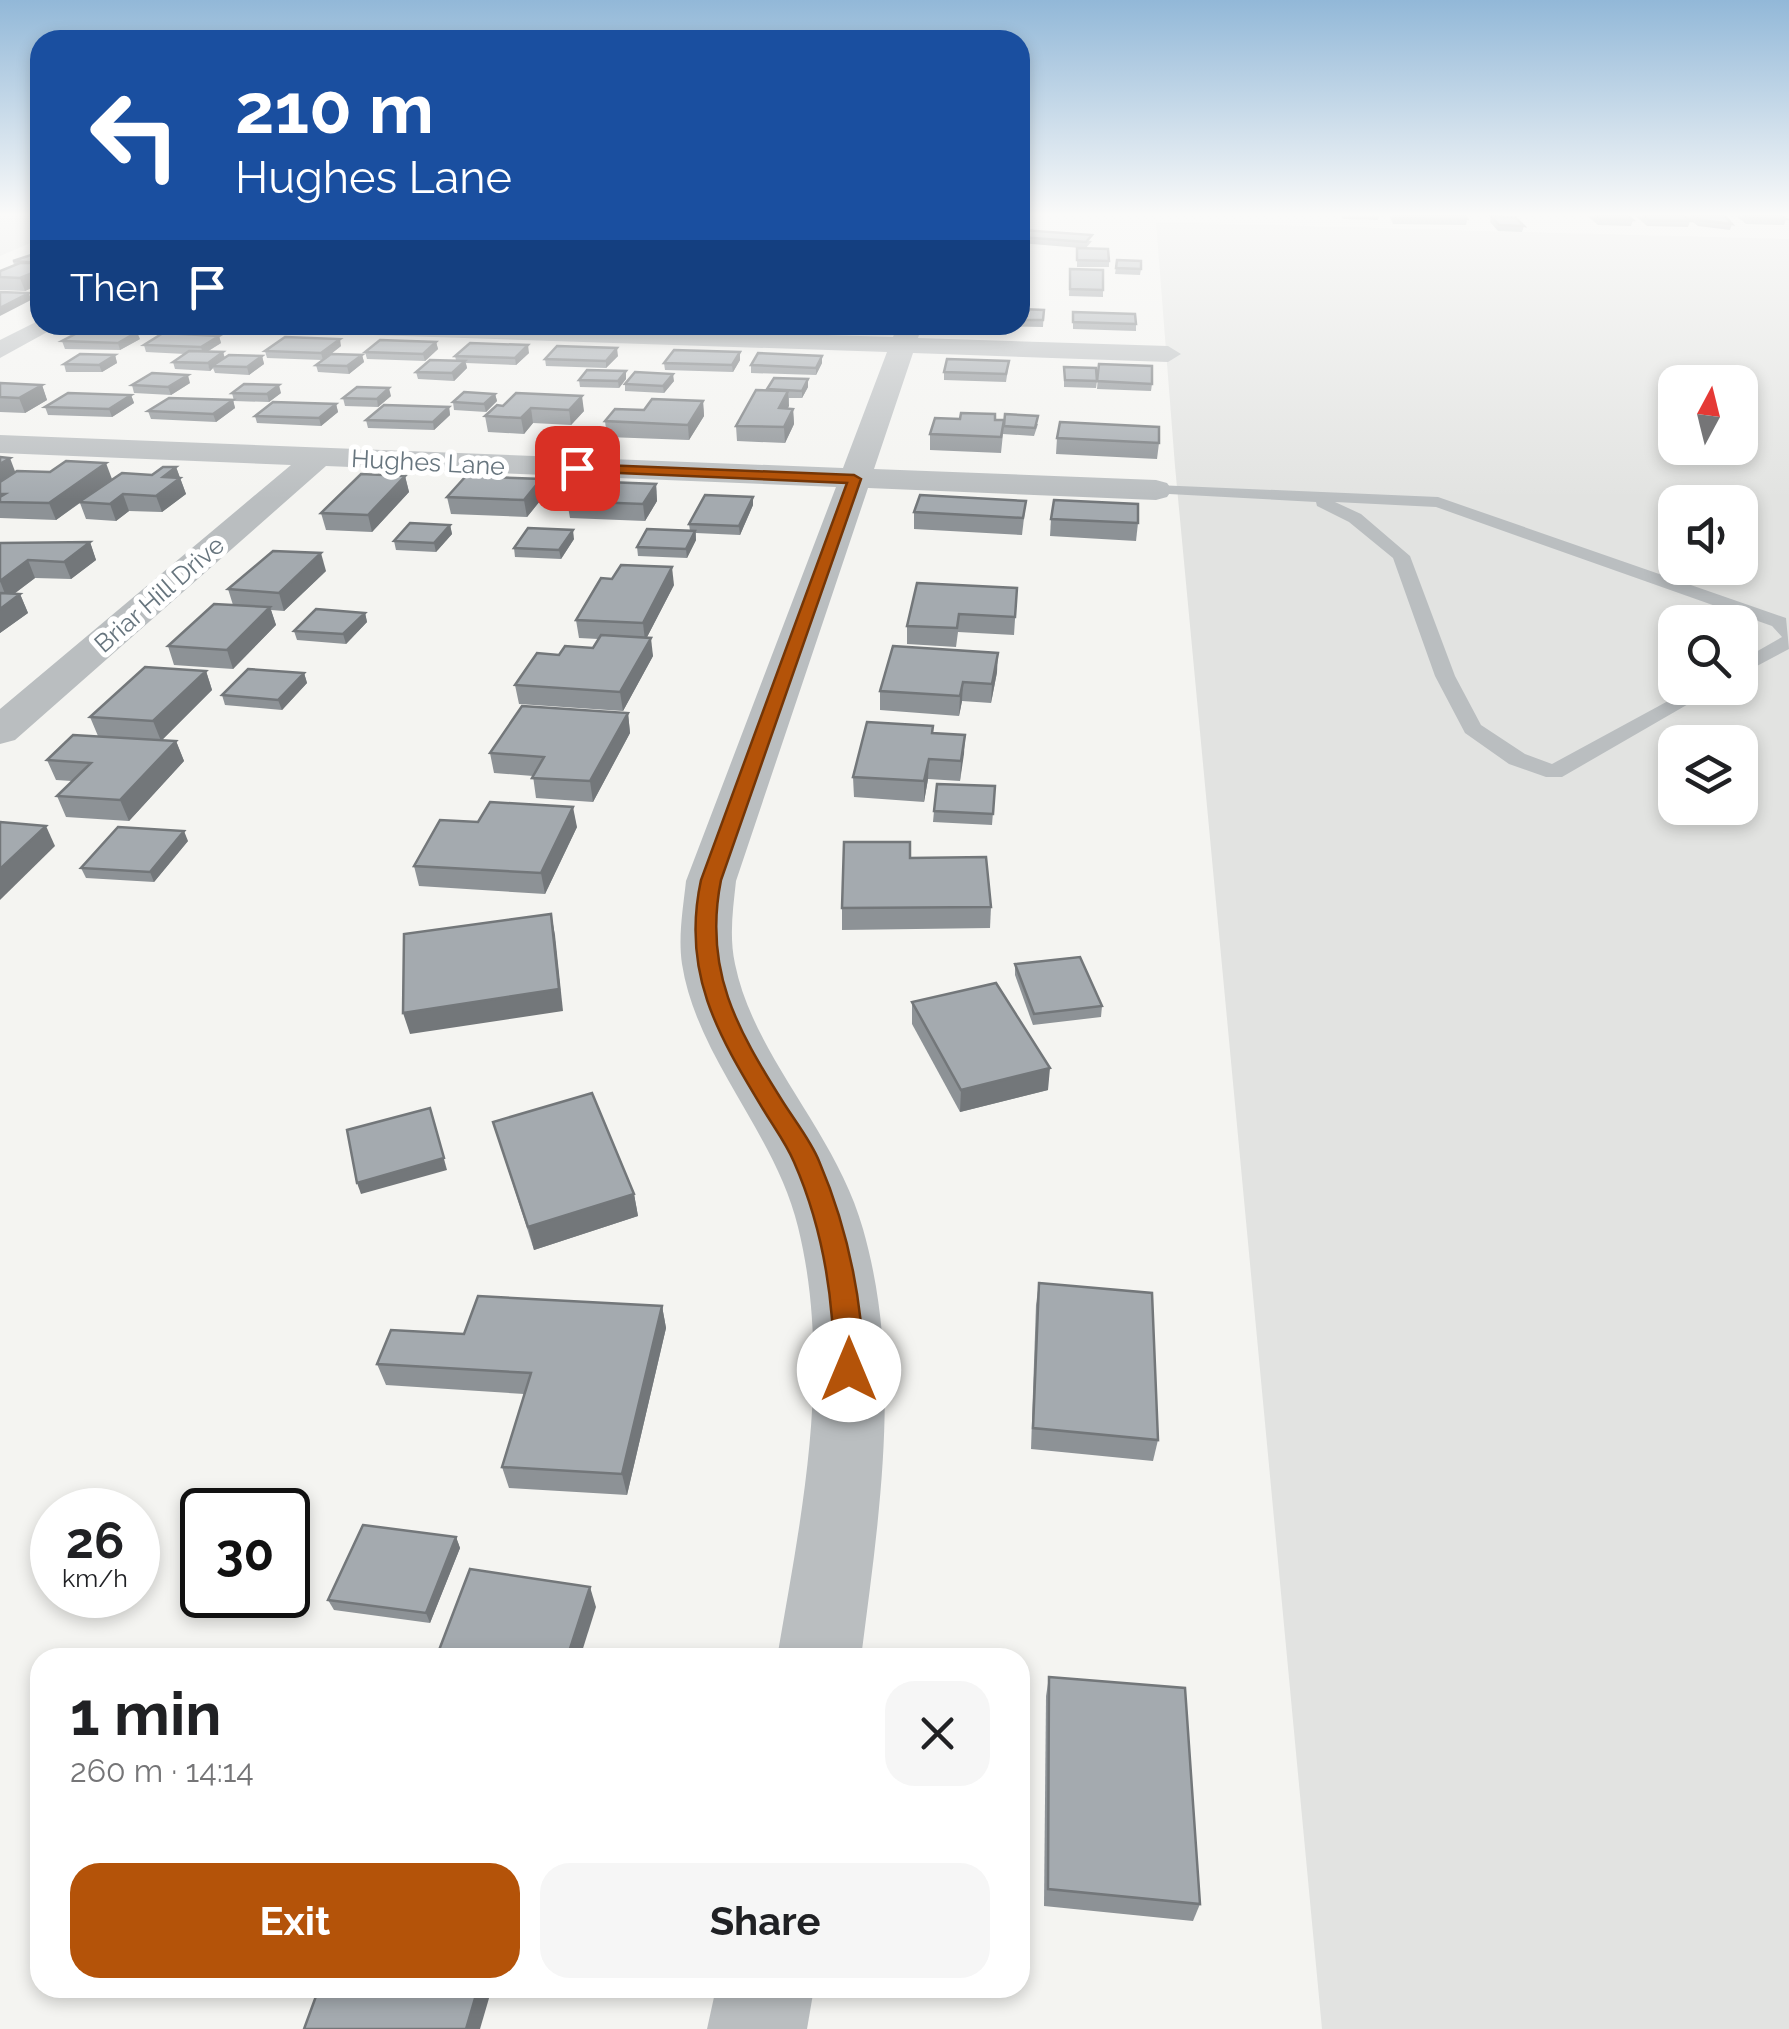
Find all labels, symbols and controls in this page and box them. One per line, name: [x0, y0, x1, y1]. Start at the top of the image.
text: 210 m: [235, 67, 434, 149]
icon: left: [70, 70, 200, 200]
text: Hughes Lane: [235, 151, 512, 204]
icon: arrive: [180, 260, 235, 315]
text: Then: [70, 265, 160, 310]
north arrow: [1658, 365, 1758, 465]
map controls: [1658, 365, 1758, 825]
pin: [535, 426, 620, 511]
icon: arrive: [550, 441, 605, 496]
street label: Hughes Lane: [350, 443, 506, 481]
button: sound: [1658, 485, 1758, 585]
street label: Briar Hill Drive: [88, 530, 230, 658]
button: search: [1658, 605, 1758, 705]
button: layers: [1658, 725, 1758, 825]
position arrow: [797, 1318, 901, 1422]
speed limit sign: 30: [180, 1488, 310, 1618]
text: 26: [66, 1511, 124, 1570]
text: km/h: [62, 1563, 128, 1593]
text: 1 min: [70, 1679, 221, 1749]
button: close: [885, 1681, 990, 1786]
text: 260 m · 14:14: [70, 1752, 254, 1789]
button: Exit: [70, 1863, 520, 1978]
button: Share: [540, 1863, 990, 1978]

